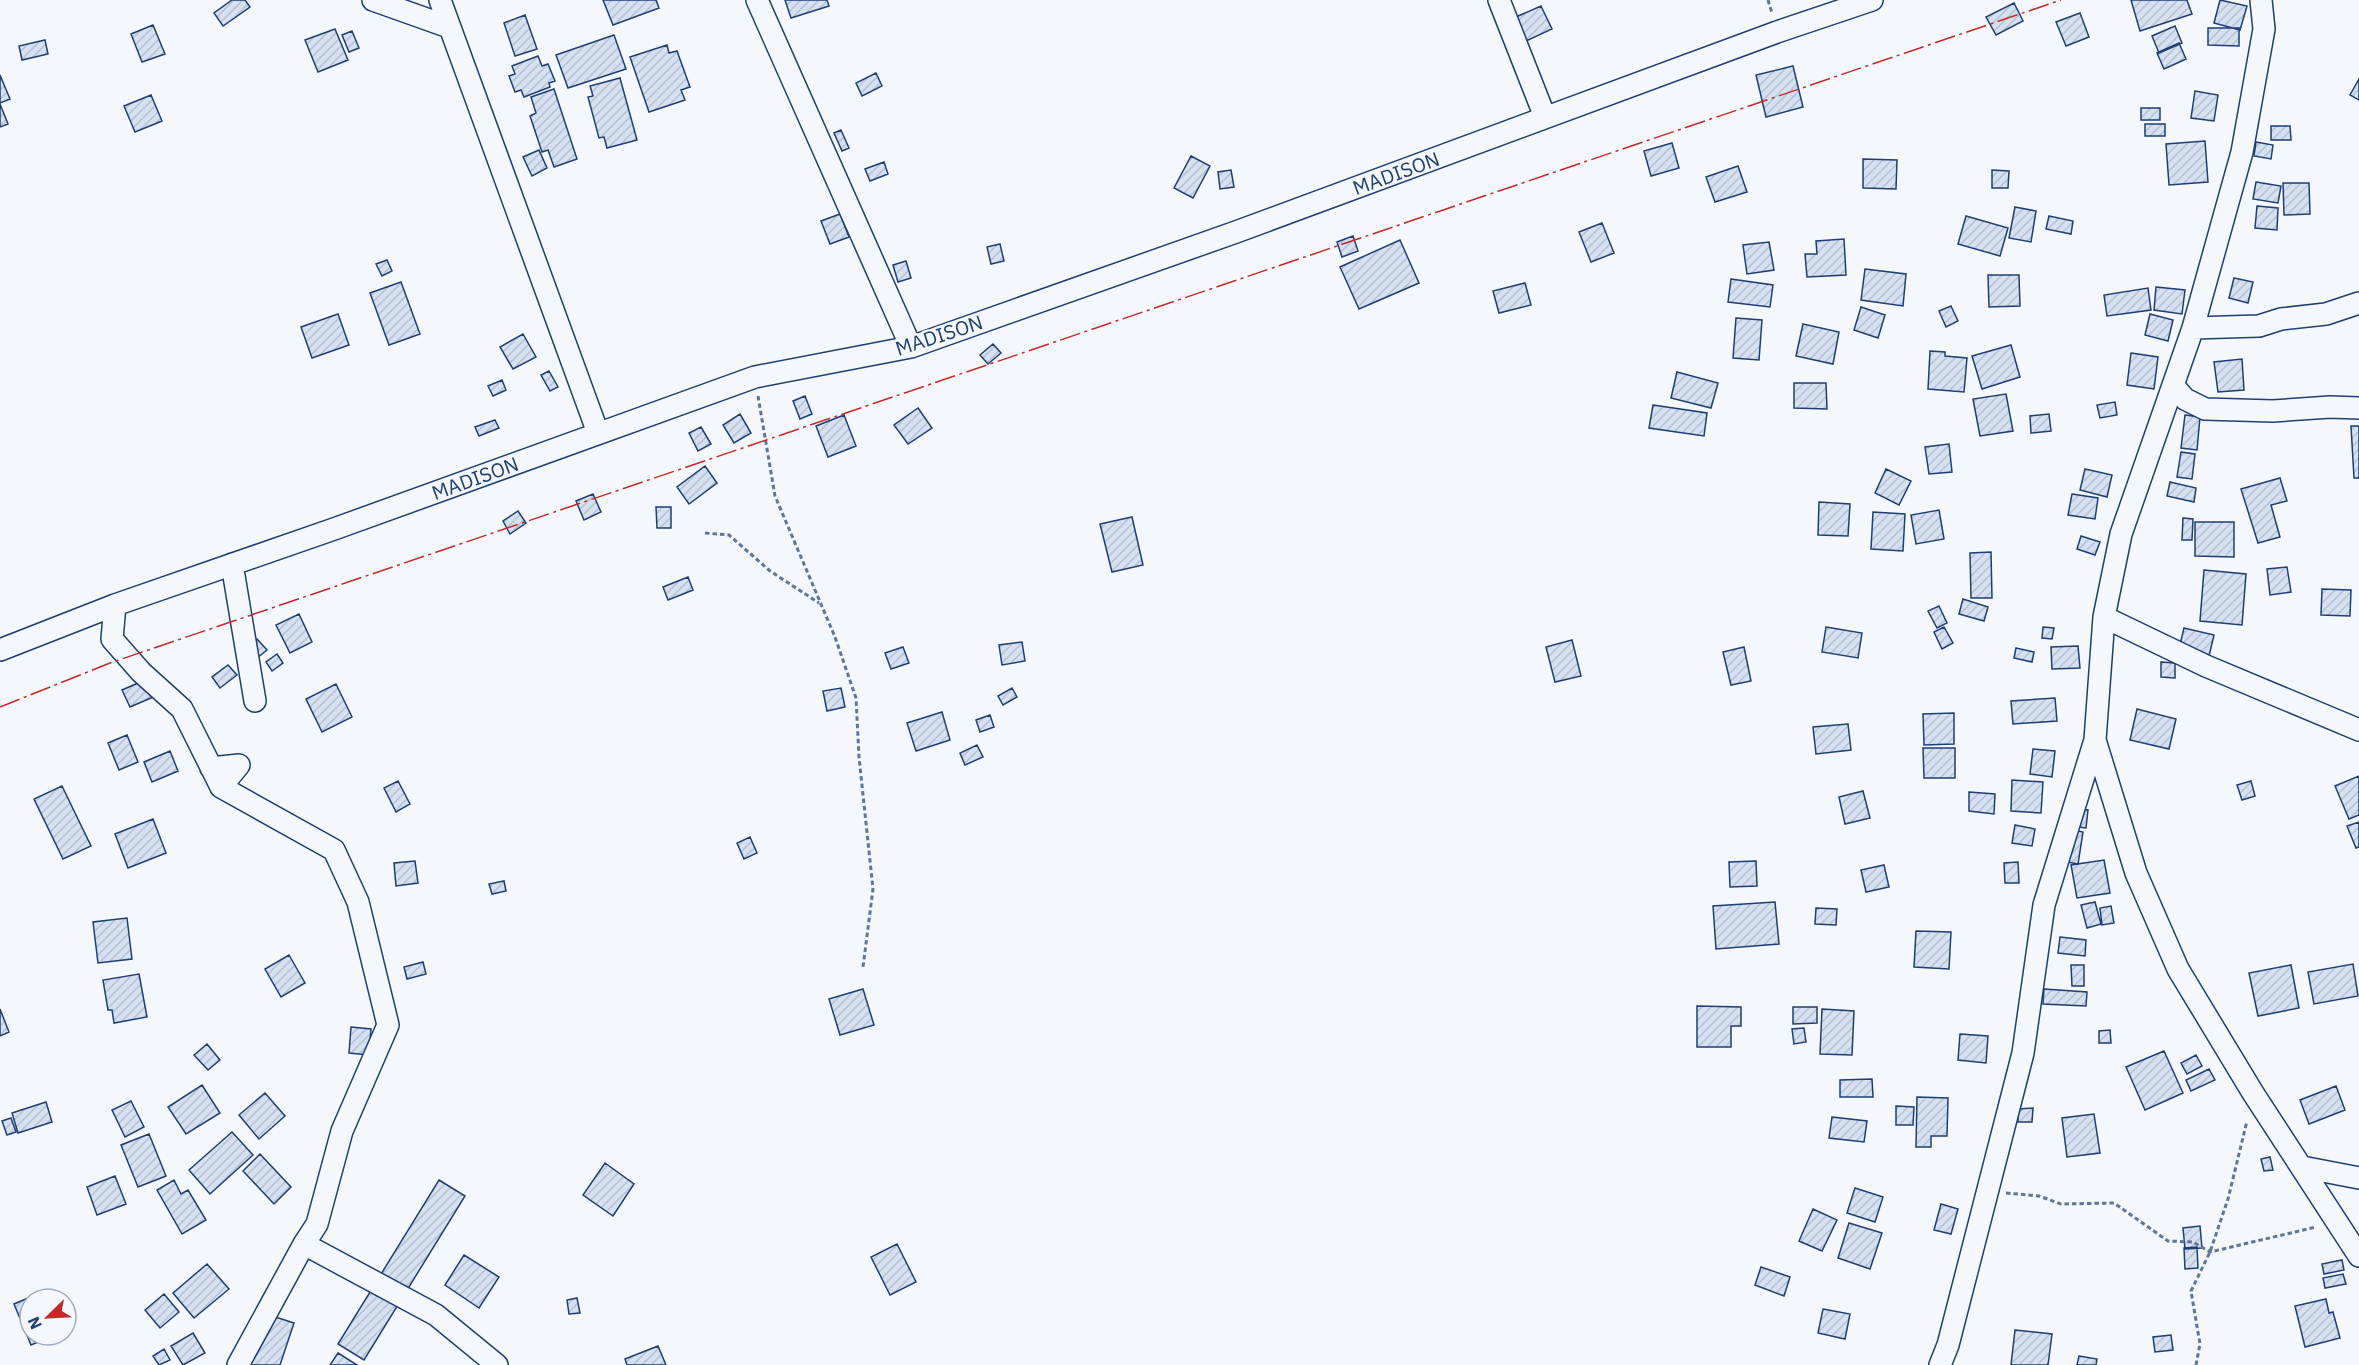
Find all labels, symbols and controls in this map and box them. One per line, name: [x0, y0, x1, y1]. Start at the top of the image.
street label: MADISON: [1349, 145, 1443, 201]
street label: MADISON: [892, 308, 986, 362]
street label: MADISON: [428, 450, 522, 506]
north arrow: [18, 1287, 78, 1347]
text: N: [23, 1314, 46, 1332]

